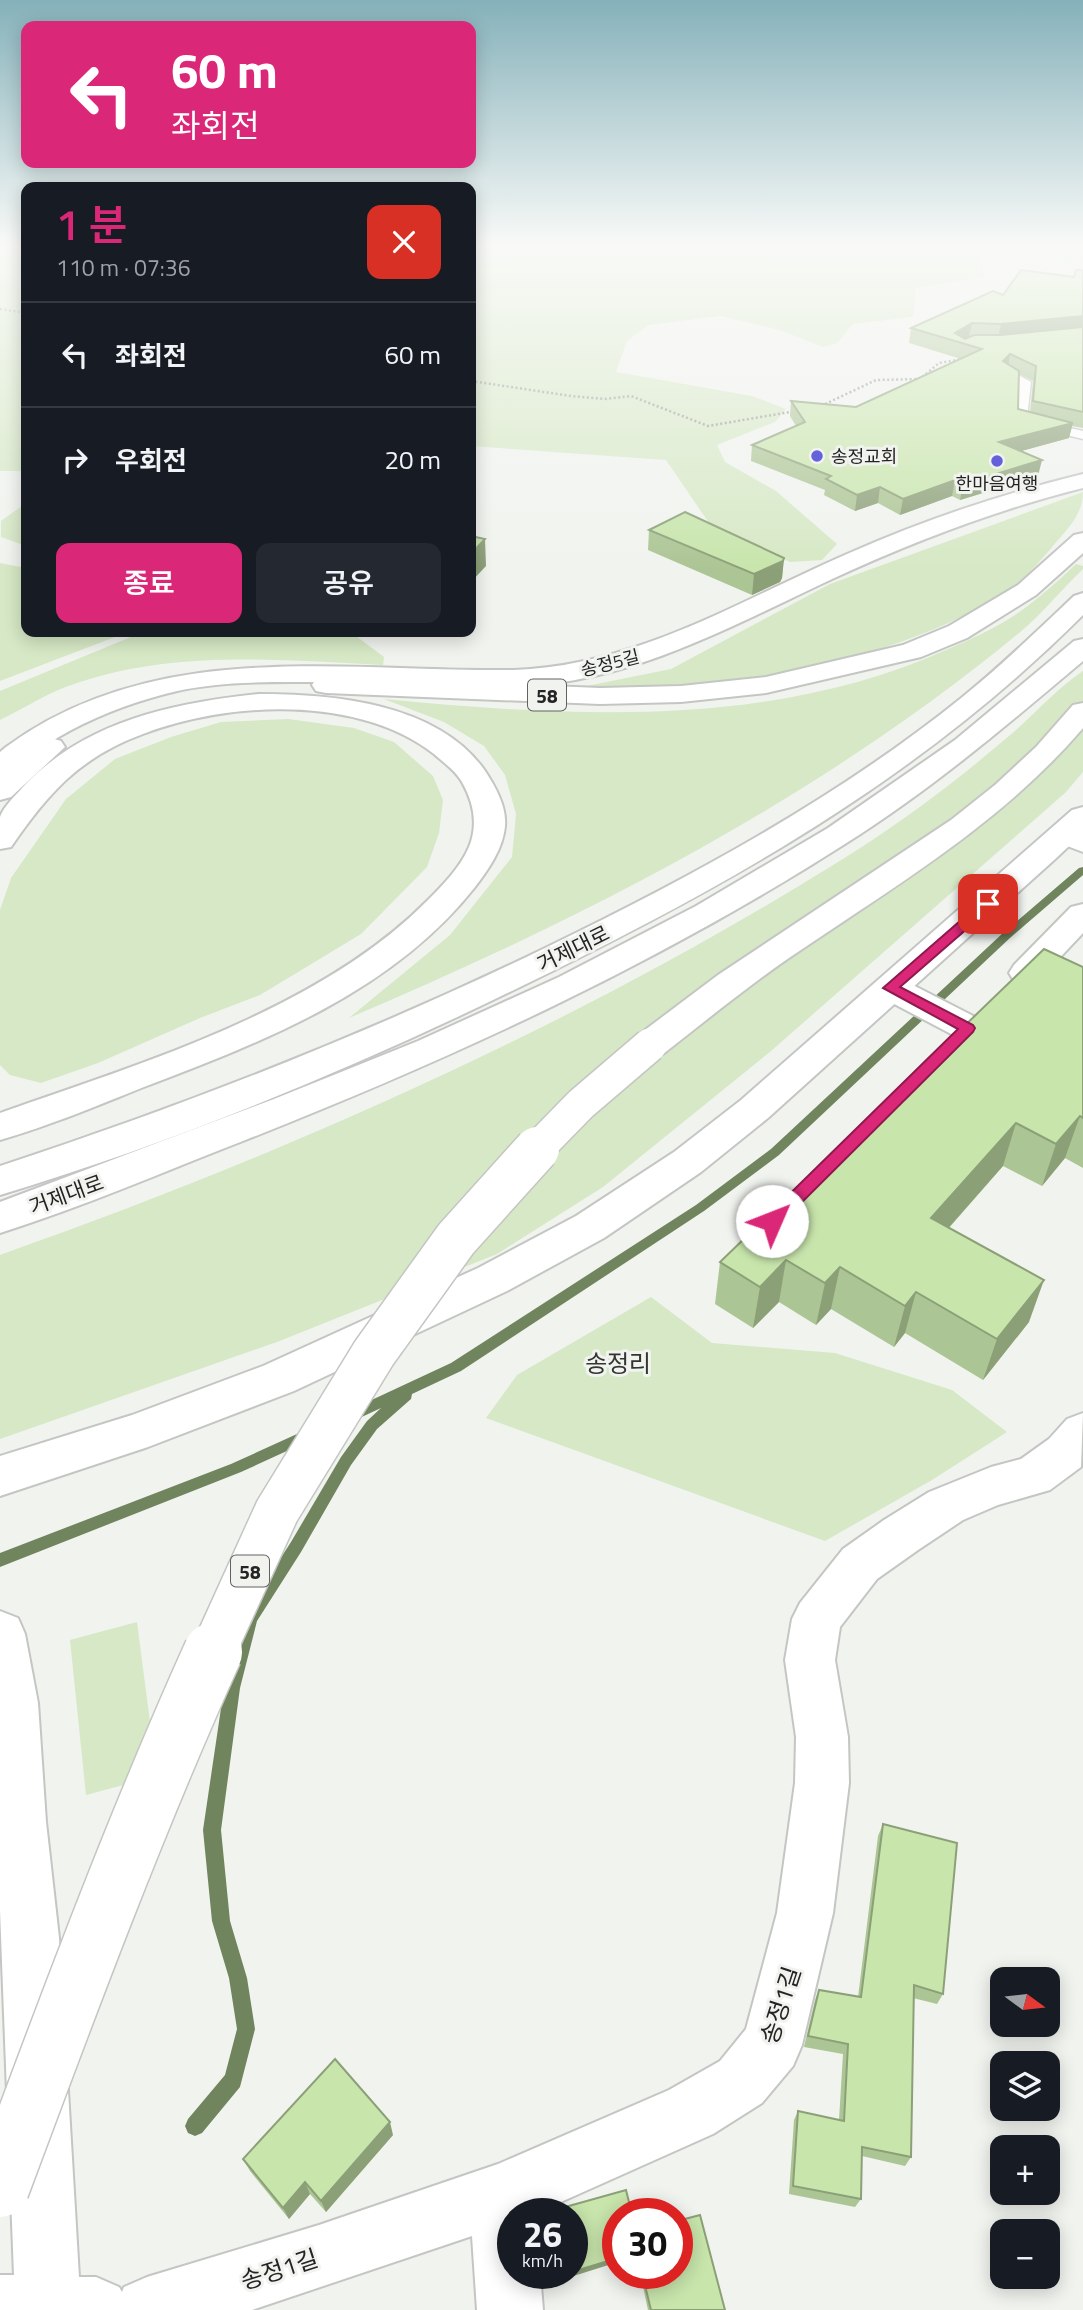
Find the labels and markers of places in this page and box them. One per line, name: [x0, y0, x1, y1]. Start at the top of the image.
place label: 송정교회: [831, 443, 897, 470]
marker: 송정교회: [809, 448, 825, 464]
marker: 한마음여행: [989, 453, 1005, 469]
place label: 한마음여행: [956, 470, 1038, 497]
pin: [958, 874, 1018, 934]

